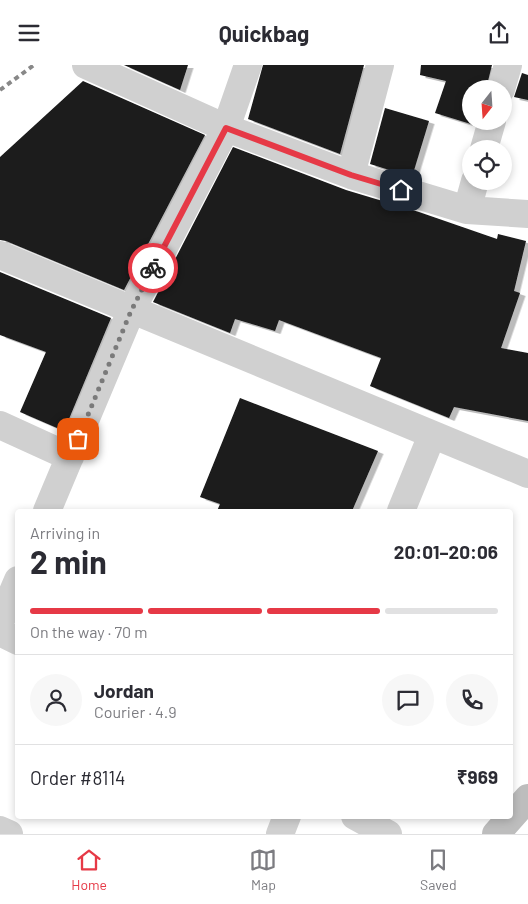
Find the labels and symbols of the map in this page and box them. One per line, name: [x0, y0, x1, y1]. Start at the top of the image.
north arrow: [462, 80, 512, 130]
pin: [380, 169, 422, 211]
courier: [128, 243, 178, 293]
pin: [57, 418, 99, 460]

